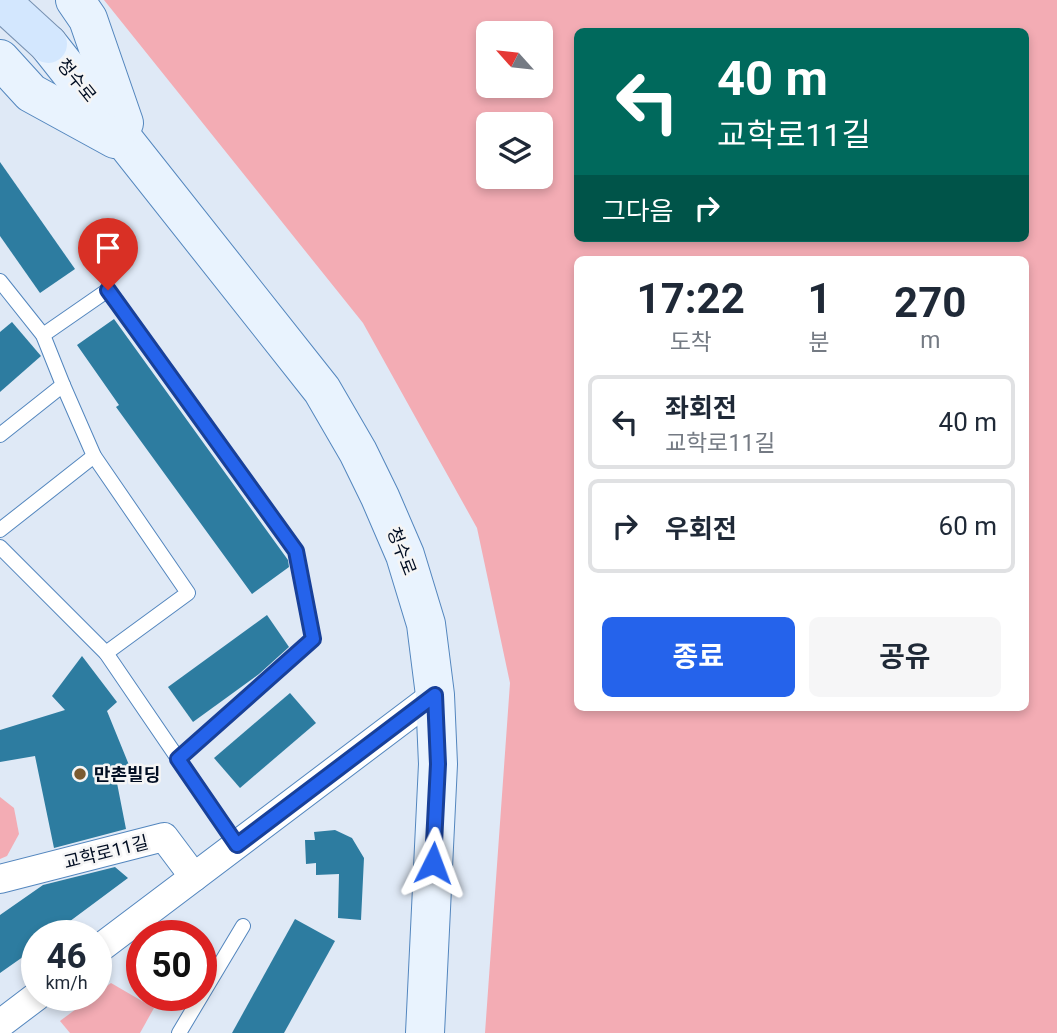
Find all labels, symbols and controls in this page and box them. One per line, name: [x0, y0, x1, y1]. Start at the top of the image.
north arrow: [476, 21, 553, 98]
map controls: [476, 21, 553, 189]
text: 40 m: [717, 50, 828, 107]
street label: 청수로: [53, 54, 101, 106]
icon: left: [602, 56, 693, 147]
button: layers: [476, 112, 553, 189]
text: 교학로11길: [717, 116, 871, 154]
icon: right: [688, 189, 726, 227]
text: 그다음: [602, 196, 674, 226]
pin: [78, 218, 138, 290]
icon: arrive: [89, 229, 127, 267]
text: 17:22: [637, 274, 745, 323]
text: 1: [807, 274, 832, 323]
text: 270: [894, 278, 966, 327]
text: m: [920, 327, 940, 354]
text: 도착: [670, 329, 712, 356]
text: 분: [809, 329, 830, 356]
text: 좌회전: [665, 393, 737, 423]
icon: left: [606, 403, 644, 441]
text: 40 m: [939, 407, 997, 437]
text: 교학로11길: [665, 430, 776, 457]
icon: right: [606, 507, 644, 545]
text: 60 m: [939, 511, 997, 541]
text: 우회전: [665, 514, 737, 544]
street label: 청수로: [383, 524, 421, 578]
button: 종료: [602, 617, 795, 697]
button: 공유: [809, 617, 1001, 697]
place label: 만촌빌딩: [94, 764, 160, 785]
marker: 만촌빌딩: [72, 766, 88, 782]
position arrow: [396, 826, 470, 900]
street label: 교학로11길: [62, 831, 150, 873]
speed limit sign: 50: [126, 920, 217, 1011]
text: 46: [46, 936, 87, 977]
text: km/h: [45, 972, 88, 993]

